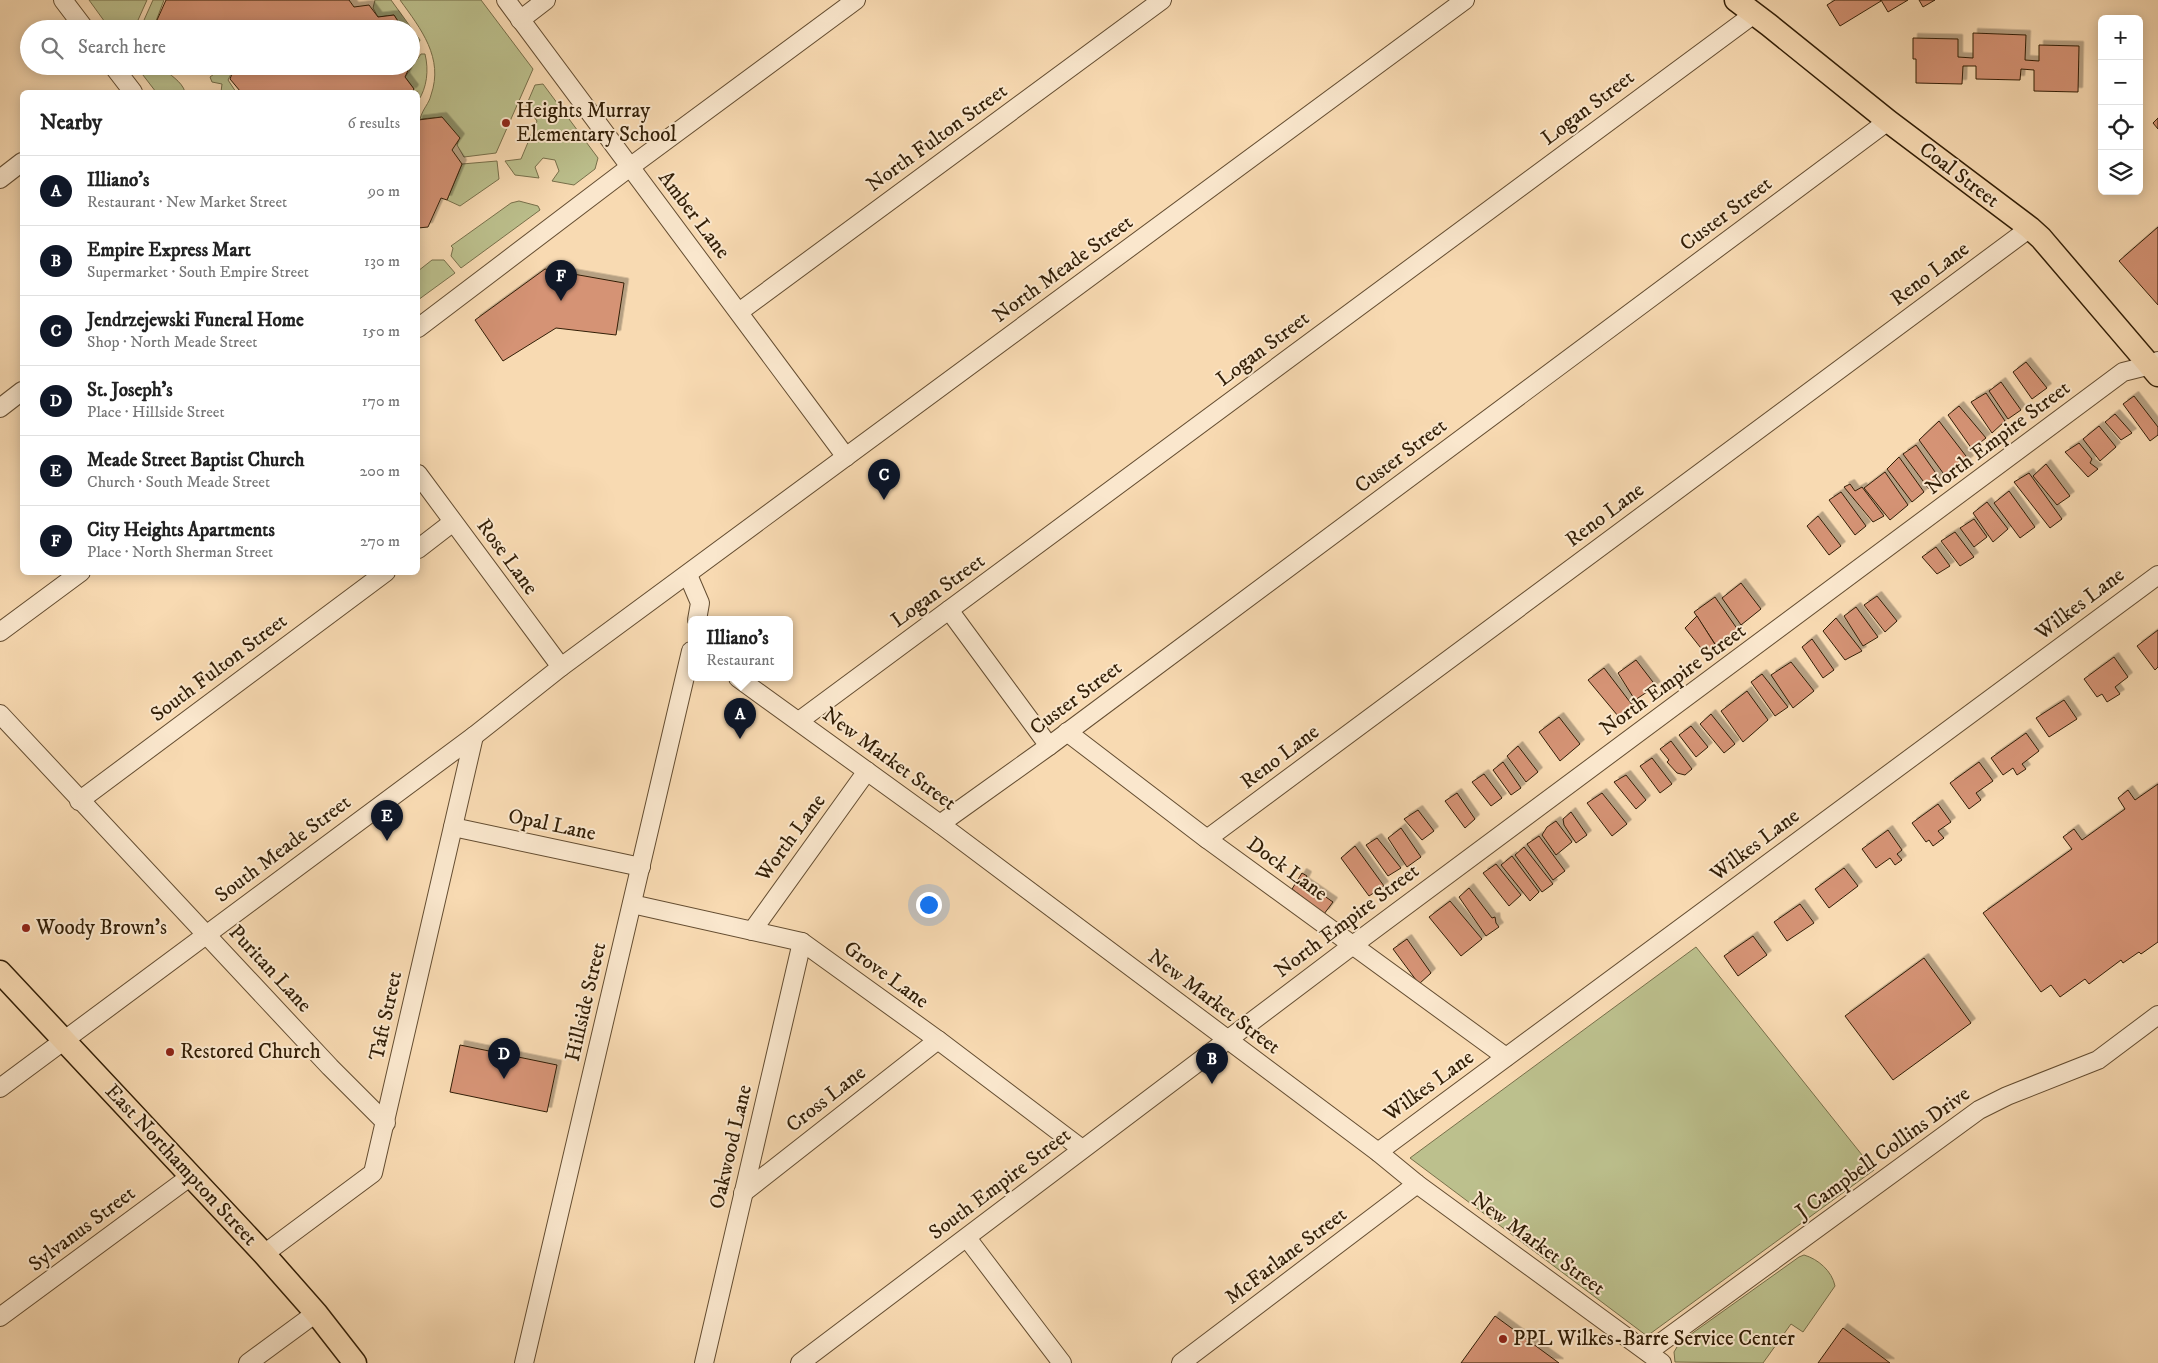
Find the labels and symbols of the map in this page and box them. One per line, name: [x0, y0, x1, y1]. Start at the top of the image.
street label: Logan Street: [1536, 64, 1640, 151]
street label: North Fulton Street: [861, 78, 1013, 198]
place label: Heights Murray Elementary School: [516, 98, 677, 148]
marker: Heights Murray Elementary School: [500, 117, 512, 129]
street label: Coal Street: [1914, 136, 2004, 214]
street label: Amber Lane: [652, 166, 736, 264]
street label: Custer Street: [1675, 171, 1777, 257]
street label: North Meade Street: [988, 209, 1138, 329]
street label: Reno Lane: [1886, 236, 1975, 312]
pin: F: [545, 260, 577, 301]
street label: Logan Street: [1211, 305, 1315, 392]
street label: North Empire Street: [1921, 375, 2076, 501]
street label: Custer Street: [1350, 413, 1452, 499]
pin: C: [868, 459, 900, 500]
street label: Reno Lane: [1561, 477, 1650, 553]
street label: Rose Lane: [471, 514, 544, 600]
street label: Logan Street: [886, 548, 990, 634]
street label: Wilkes Lane: [2029, 562, 2130, 647]
street label: South Fulton Street: [146, 608, 293, 728]
street label: North Empire Street: [1595, 618, 1751, 742]
street label: Custer Street: [1025, 655, 1127, 741]
pin: A: [724, 698, 756, 739]
street label: New Market Street: [817, 702, 961, 816]
street label: Reno Lane: [1236, 719, 1325, 795]
street label: South Meade Street: [210, 789, 356, 909]
street label: Worth Lane: [750, 789, 832, 888]
pin: E: [371, 800, 403, 841]
street label: Opal Lane: [506, 803, 598, 847]
street label: Wilkes Lane: [1704, 803, 1805, 888]
street label: Dock Lane: [1242, 831, 1333, 907]
street label: North Empire Street: [1270, 858, 1425, 984]
your location: [916, 892, 942, 918]
place label: Woody Brown's: [35, 915, 167, 941]
street label: Puritan Lane: [223, 920, 317, 1018]
marker: Woody Brown's: [20, 922, 32, 934]
street label: Grove Lane: [838, 935, 934, 1015]
street label: Hillside Street: [560, 940, 612, 1064]
street label: New Market Street: [1143, 944, 1286, 1060]
street label: Taft Street: [364, 969, 408, 1063]
pin: D: [488, 1038, 520, 1079]
place label: Restored Church: [180, 1039, 321, 1065]
pin: B: [1196, 1043, 1228, 1084]
street label: Wilkes Lane: [1378, 1044, 1479, 1128]
marker: Restored Church: [164, 1046, 176, 1058]
street label: Cross Lane: [781, 1060, 871, 1138]
street label: East Northampton Street: [99, 1079, 263, 1252]
street label: J Campbell Collins Drive: [1789, 1081, 1975, 1226]
street label: Oakwood Lane: [704, 1082, 758, 1212]
street label: South Empire Street: [924, 1122, 1076, 1246]
street label: Sylvanus Street: [24, 1180, 141, 1278]
street label: New Market Street: [1466, 1187, 1610, 1301]
street label: McFarlane Street: [1220, 1202, 1352, 1310]
place label: PPL Wilkes-Barre Service Center: [1513, 1326, 1795, 1352]
marker: PPL Wilkes-Barre Service Center: [1497, 1333, 1509, 1345]

